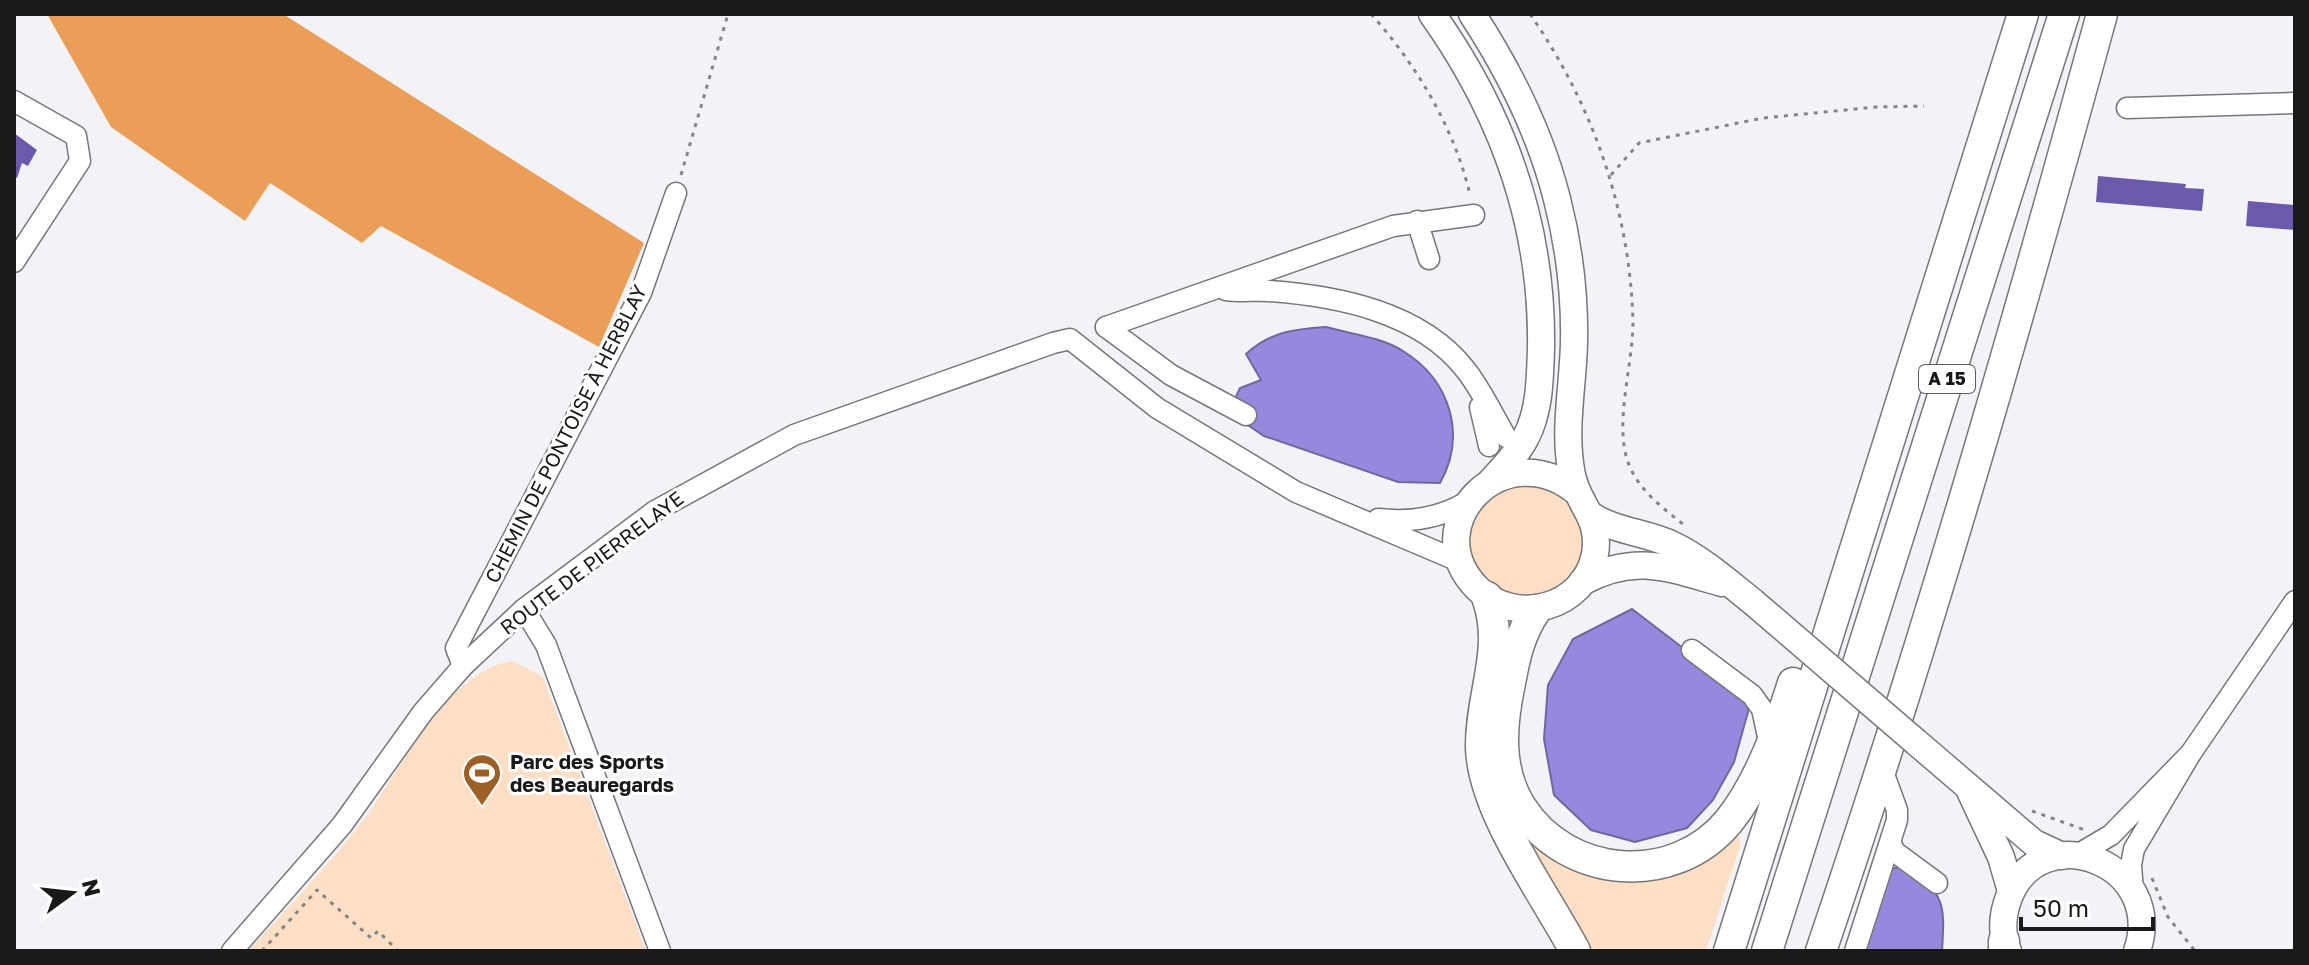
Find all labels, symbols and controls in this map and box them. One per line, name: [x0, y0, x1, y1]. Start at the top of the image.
street label: CHEMIN DE PONTOISE À HERBLAY: [479, 280, 651, 586]
road number: A 15: [1919, 365, 1975, 393]
street label: ROUTE DE PIERRELAYE: [495, 485, 688, 639]
place label: Parc des Sports des Beauregards: [510, 749, 674, 796]
sports icon: Parc des Sports des Beauregards: [461, 752, 503, 807]
north arrow: [32, 853, 112, 933]
text: N: [77, 876, 107, 899]
scale bar: [2021, 881, 2153, 931]
text: 50 m: [2033, 893, 2089, 922]

